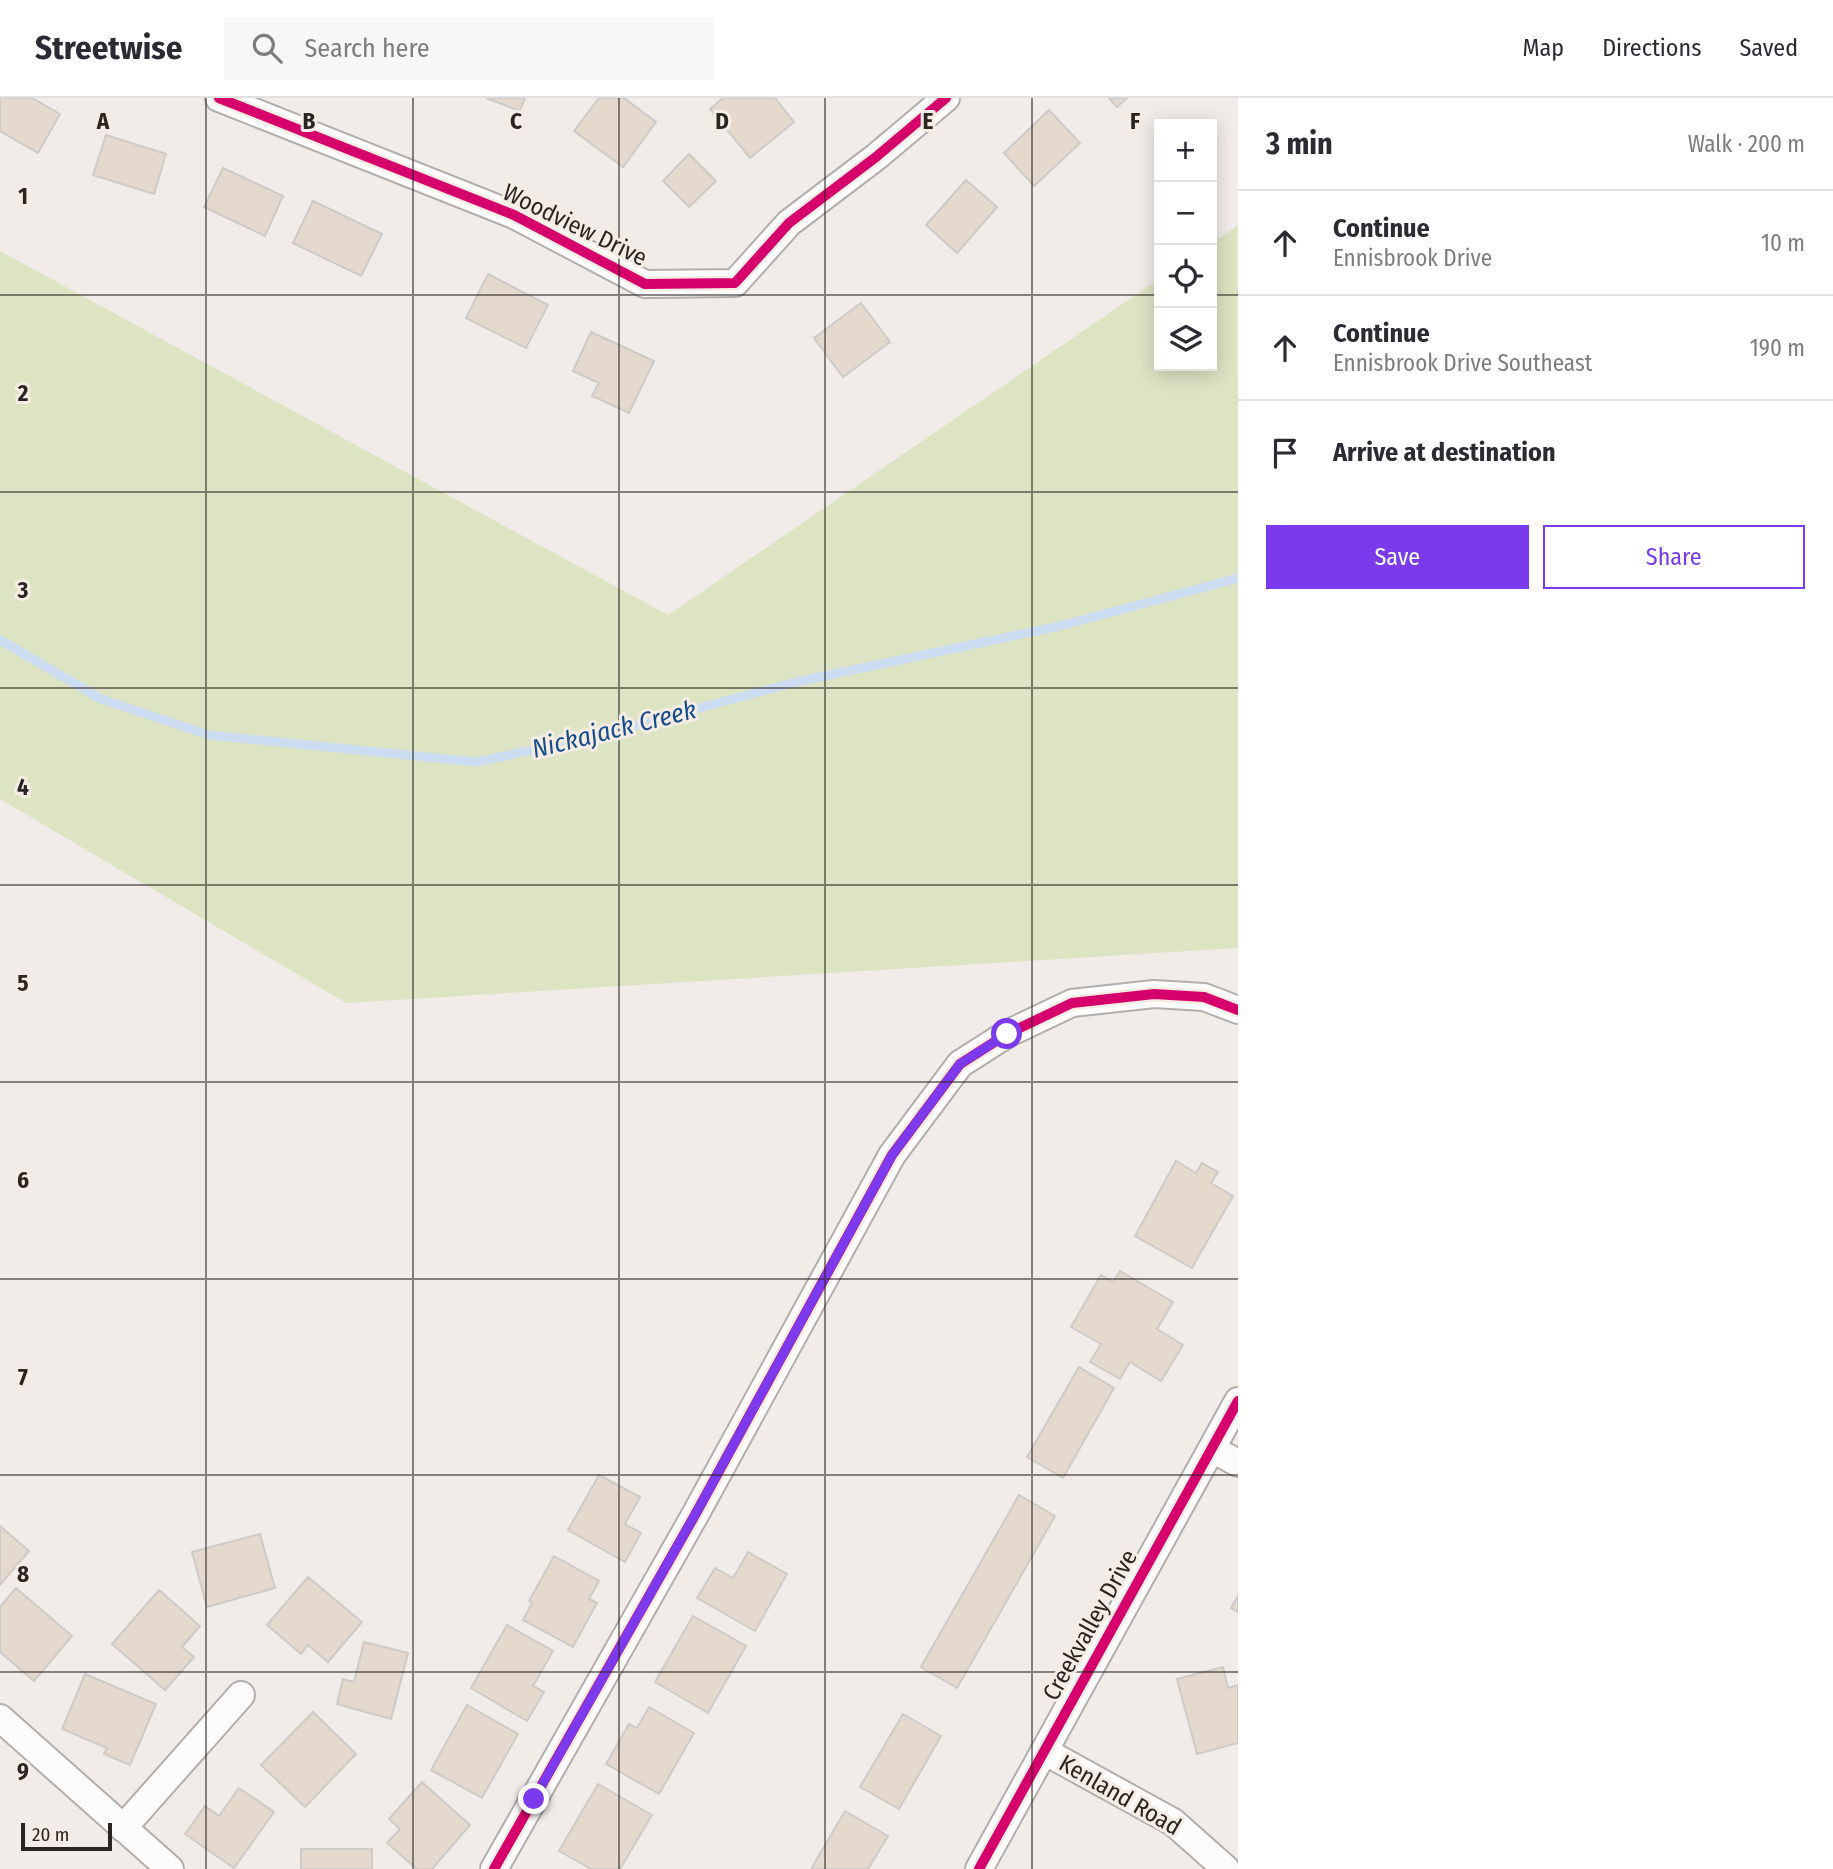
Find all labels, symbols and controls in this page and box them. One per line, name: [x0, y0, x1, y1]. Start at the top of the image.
search box: [224, 17, 714, 80]
text: Streetwise: [35, 28, 182, 68]
icon: search: [248, 29, 286, 67]
text: Search here: [304, 33, 430, 64]
text: Map: [1523, 34, 1564, 62]
text: Directions: [1602, 34, 1701, 62]
text: Saved: [1739, 34, 1798, 62]
text: A: [96, 107, 110, 135]
text: B: [303, 107, 316, 135]
text: C: [510, 107, 522, 135]
text: D: [715, 107, 729, 135]
text: E: [923, 107, 934, 135]
text: F: [1130, 107, 1140, 135]
map controls: [1154, 119, 1217, 371]
button: +: [1154, 119, 1217, 182]
text: 3 min: [1266, 126, 1333, 162]
text: Walk · 200 m: [1688, 130, 1805, 158]
street label: Woodview Drive: [498, 178, 652, 272]
text: 1: [18, 182, 28, 210]
button: −: [1154, 182, 1217, 245]
text: Continue: [1333, 213, 1430, 244]
icon: ahead: [1266, 224, 1304, 262]
text: 10 m: [1761, 229, 1805, 257]
text: Ennisbrook Drive: [1333, 244, 1492, 272]
button: locate: [1154, 245, 1217, 308]
button: layers: [1154, 308, 1217, 371]
text: Continue: [1333, 318, 1430, 349]
icon: ahead: [1266, 329, 1304, 367]
text: 190 m: [1750, 334, 1805, 362]
text: Ennisbrook Drive Southeast: [1333, 349, 1592, 377]
text: 2: [17, 379, 29, 407]
icon: arrive: [1266, 434, 1304, 472]
text: Arrive at destination: [1333, 437, 1556, 468]
button: Save: [1266, 525, 1529, 589]
button: Share: [1543, 525, 1805, 589]
text: 3: [17, 576, 29, 604]
water label: Nickajack Creek: [529, 694, 700, 765]
text: 4: [17, 773, 29, 801]
text: 5: [17, 969, 29, 997]
route start: [991, 1018, 1022, 1049]
text: 6: [17, 1166, 29, 1194]
text: 7: [18, 1363, 28, 1391]
street label: Creekvalley Drive: [1037, 1545, 1143, 1705]
text: 8: [17, 1560, 29, 1588]
street label: Kenland Road: [1054, 1749, 1186, 1841]
text: 9: [17, 1757, 29, 1785]
route end: [518, 1783, 549, 1814]
scale bar: [21, 1820, 112, 1852]
text: 20 m: [32, 1823, 69, 1846]

